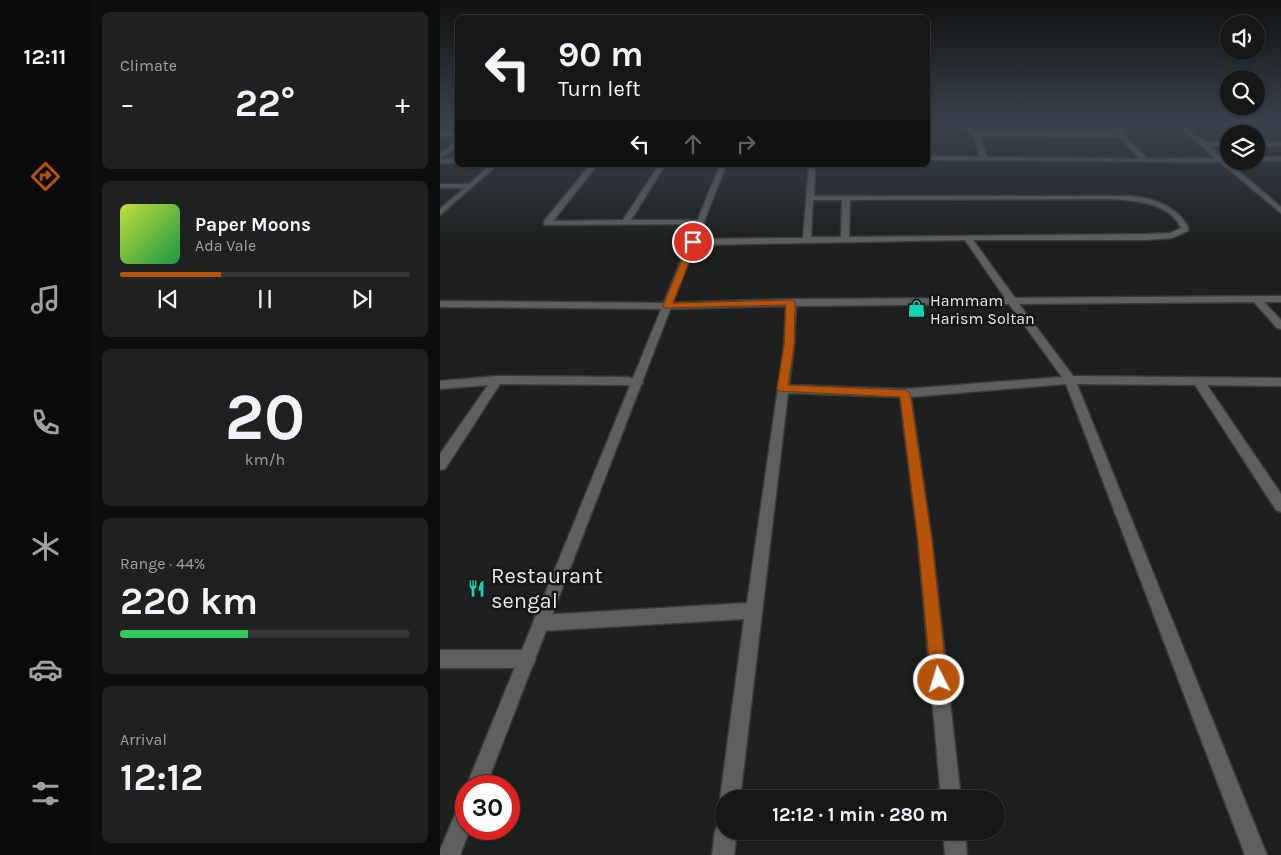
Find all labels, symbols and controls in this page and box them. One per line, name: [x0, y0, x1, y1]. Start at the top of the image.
map controls: [1220, 15, 1265, 170]
button: sound: [1220, 15, 1265, 60]
text: 90 m: [558, 34, 644, 75]
icon: left: [475, 35, 540, 100]
text: 12:11: [24, 44, 66, 70]
text: Climate: [120, 56, 177, 75]
button: search: [1220, 70, 1265, 115]
text: Turn left: [558, 76, 641, 102]
text: 22°: [235, 81, 295, 126]
text: −: [120, 87, 135, 120]
text: +: [395, 87, 410, 120]
button: layers: [1220, 125, 1265, 170]
icon: left: [626, 130, 654, 158]
icon: ahead: [679, 130, 707, 158]
icon: right: [732, 130, 760, 158]
icon: directions: [28, 159, 63, 194]
text: Paper Moons: [195, 214, 311, 236]
pin: [672, 221, 714, 263]
icon: arrive: [679, 228, 707, 256]
text: Ada Vale: [195, 236, 256, 255]
icon: music: [28, 282, 63, 317]
icon: previous: [154, 285, 182, 313]
icon: pause: [251, 285, 279, 313]
icon: next: [348, 285, 376, 313]
place label: Hammam Harism Soltan: [930, 291, 1035, 328]
shop icon: Hammam Harism Soltan: [906, 299, 926, 319]
text: 20: [225, 379, 305, 455]
icon: phone: [28, 405, 63, 440]
text: km/h: [245, 450, 285, 469]
icon: climate: [28, 529, 63, 564]
text: Range · 44%: [120, 554, 205, 573]
place label: Restaurant sengal: [491, 563, 603, 614]
restaurant icon: Restaurant sengal: [467, 578, 487, 598]
text: 220 km: [120, 579, 258, 624]
icon: car: [28, 652, 63, 687]
position arrow: [912, 653, 964, 705]
text: Arrival: [120, 730, 167, 749]
text: 12:12: [120, 755, 203, 800]
speed limit sign: 30: [455, 775, 520, 840]
icon: filters: [28, 776, 63, 811]
text: 12:12 · 1 min · 280 m: [772, 804, 948, 826]

